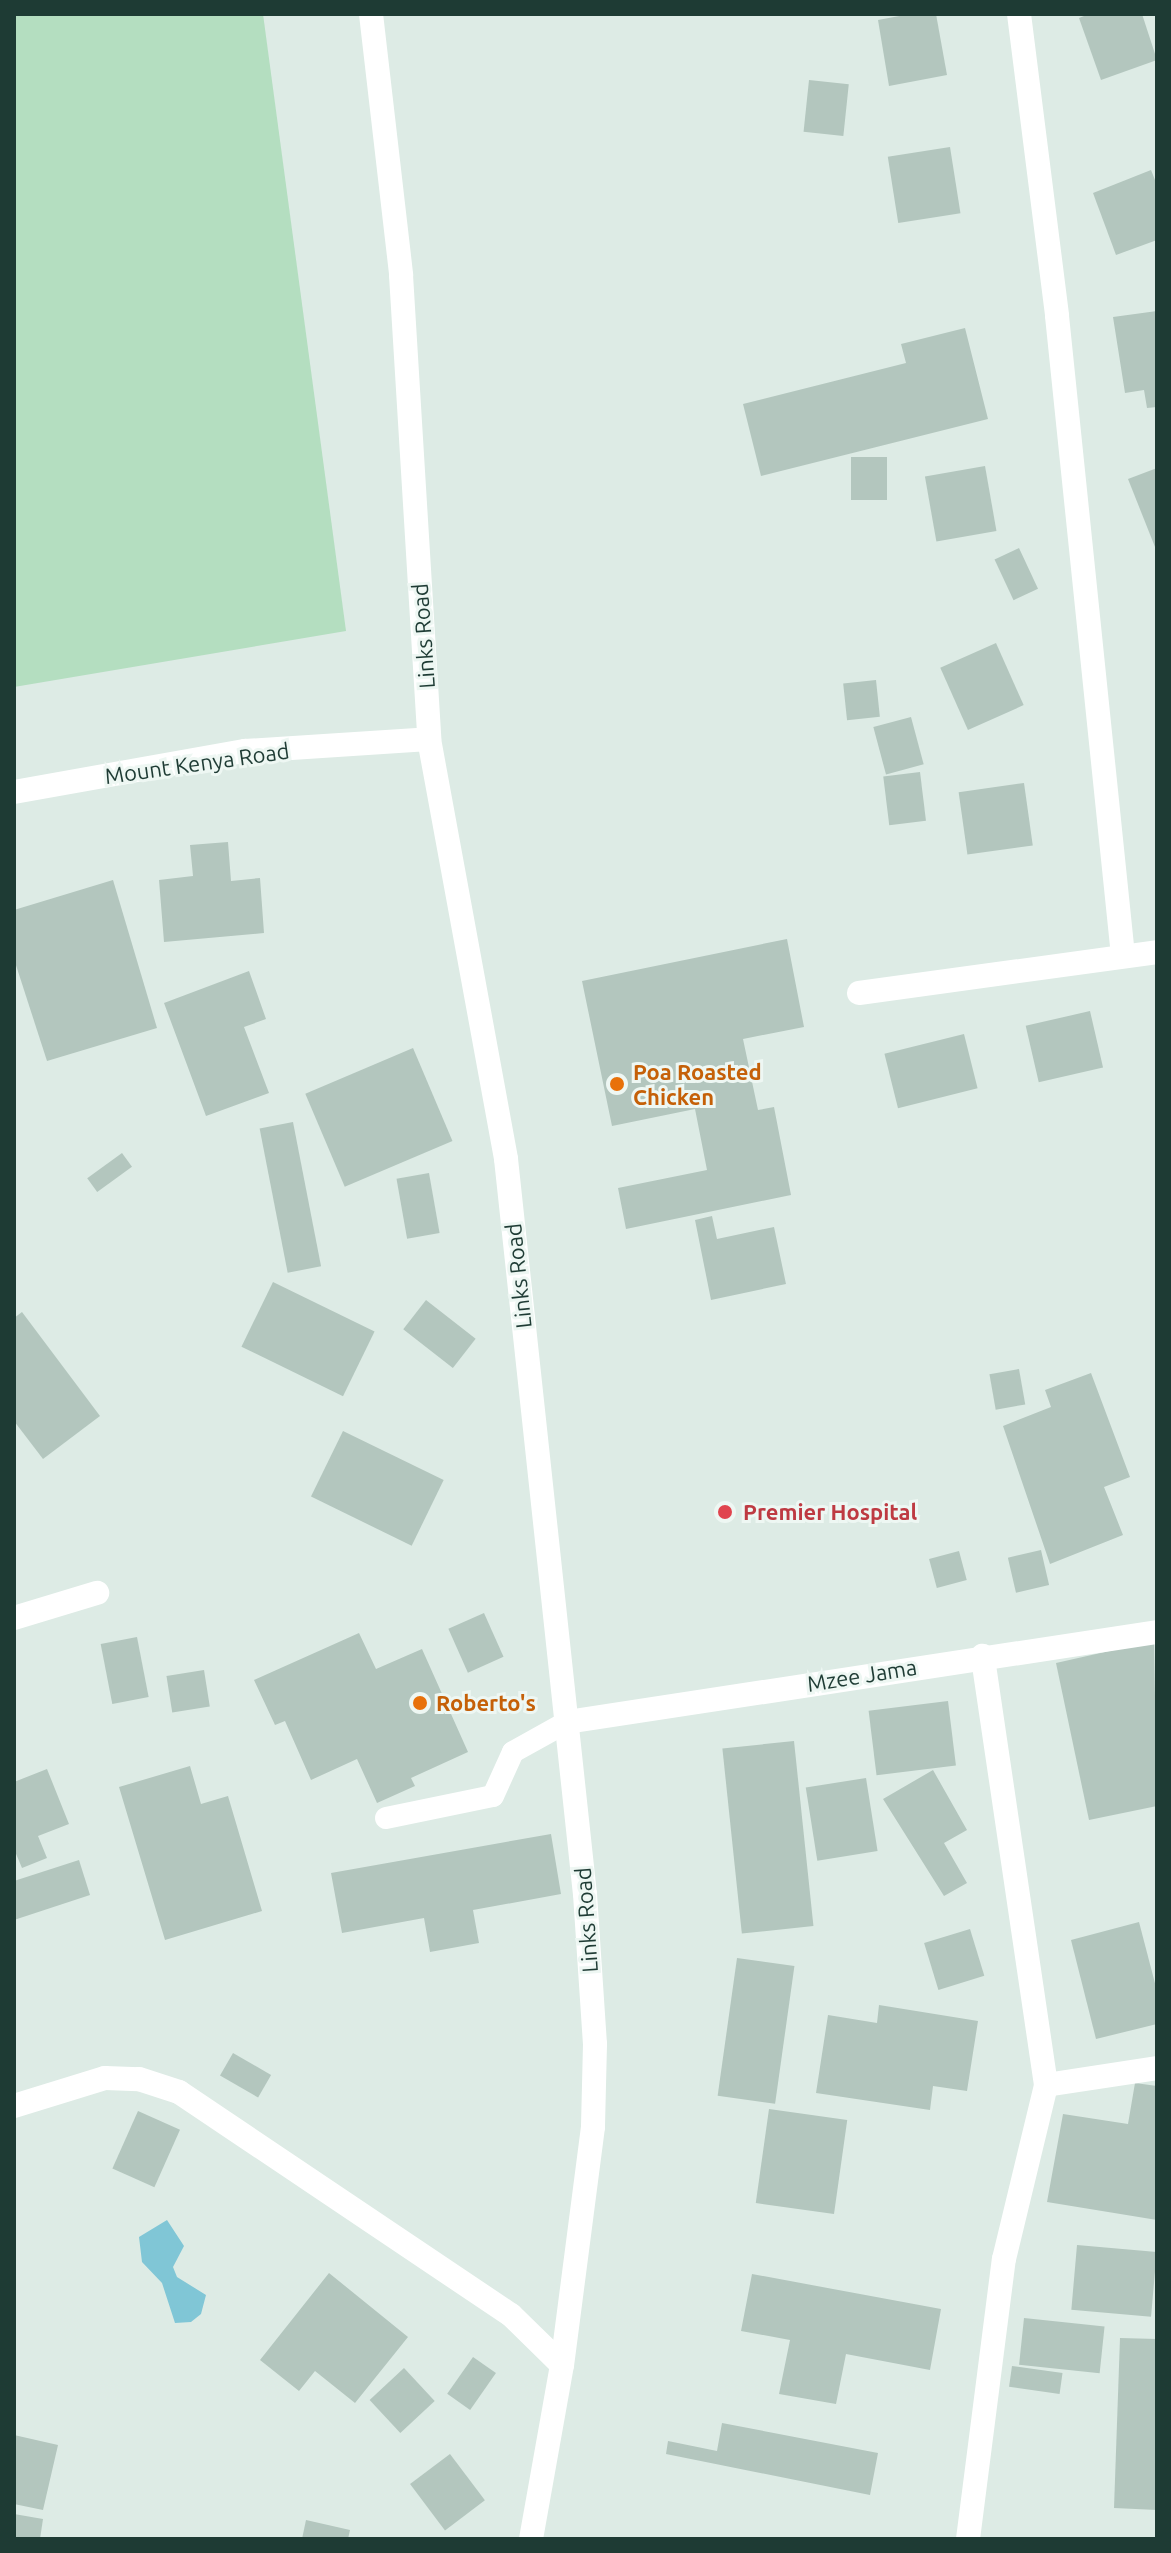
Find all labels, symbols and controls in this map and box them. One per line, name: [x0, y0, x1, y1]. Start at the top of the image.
street label: Links Road: [406, 582, 440, 690]
street label: Mount Kenya Road: [103, 737, 291, 789]
place label: Poa Roasted Chicken: [633, 1058, 762, 1110]
marker: Poa Roasted Chicken: [608, 1075, 626, 1093]
street label: Links Road: [499, 1222, 537, 1330]
place label: Premier Hospital: [743, 1499, 917, 1525]
marker: Premier Hospital: [714, 1501, 736, 1523]
street label: Mzee Jama: [805, 1653, 919, 1697]
place label: Roberto's: [436, 1690, 536, 1716]
marker: Roberto's: [411, 1694, 429, 1712]
street label: Links Road: [569, 1866, 603, 1974]

